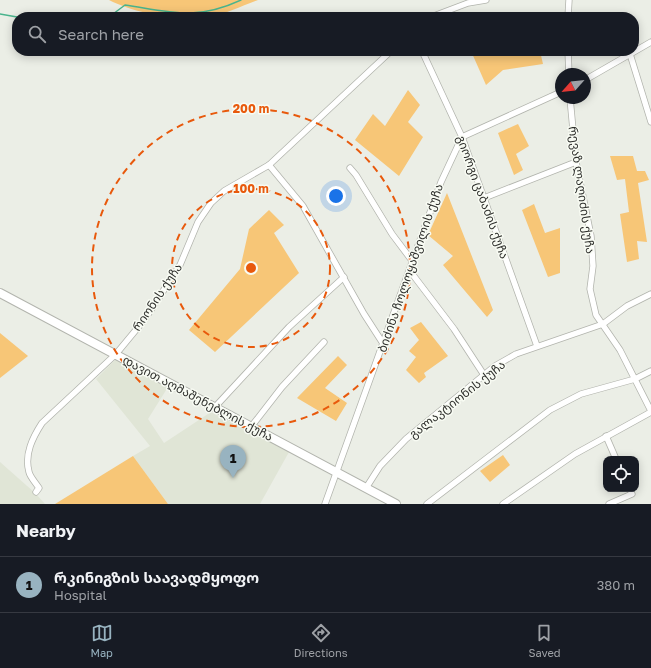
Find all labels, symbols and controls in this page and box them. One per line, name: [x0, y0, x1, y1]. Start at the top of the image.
search box: [12, 12, 639, 56]
icon: search: [26, 23, 48, 45]
text: Search here: [58, 25, 144, 43]
north arrow: [555, 68, 591, 104]
text: 200 m: [233, 101, 269, 116]
street label: რევაზ ლაღიძის ქუჩა: [565, 125, 598, 255]
street label: გიორგი ცაბაძის ქუჩა: [454, 133, 512, 261]
text: 100 m: [233, 181, 269, 196]
street label: ბიძინა ჩოლოყაშვილის ქუჩა: [374, 182, 447, 355]
your location: [326, 186, 346, 206]
street label: რიონის ქუჩა: [129, 260, 185, 334]
centre of rings: [244, 261, 258, 275]
street label: დავით აღმაშენებლის ქუჩა: [120, 352, 276, 445]
street label: გალაკტიონის ქუჩა: [406, 357, 509, 442]
pin: 1: [220, 445, 246, 478]
map controls: [603, 456, 639, 492]
button: locate: [603, 456, 639, 492]
text: Nearby: [16, 520, 76, 541]
text: რკინიგზის საავადმყოფო: [54, 568, 259, 586]
text: 1: [26, 577, 32, 593]
text: 380 m: [597, 577, 635, 593]
text: Hospital: [54, 587, 107, 603]
tab: Map: [90, 622, 113, 659]
tab: Directions: [294, 622, 348, 659]
tab: Saved: [528, 622, 561, 659]

